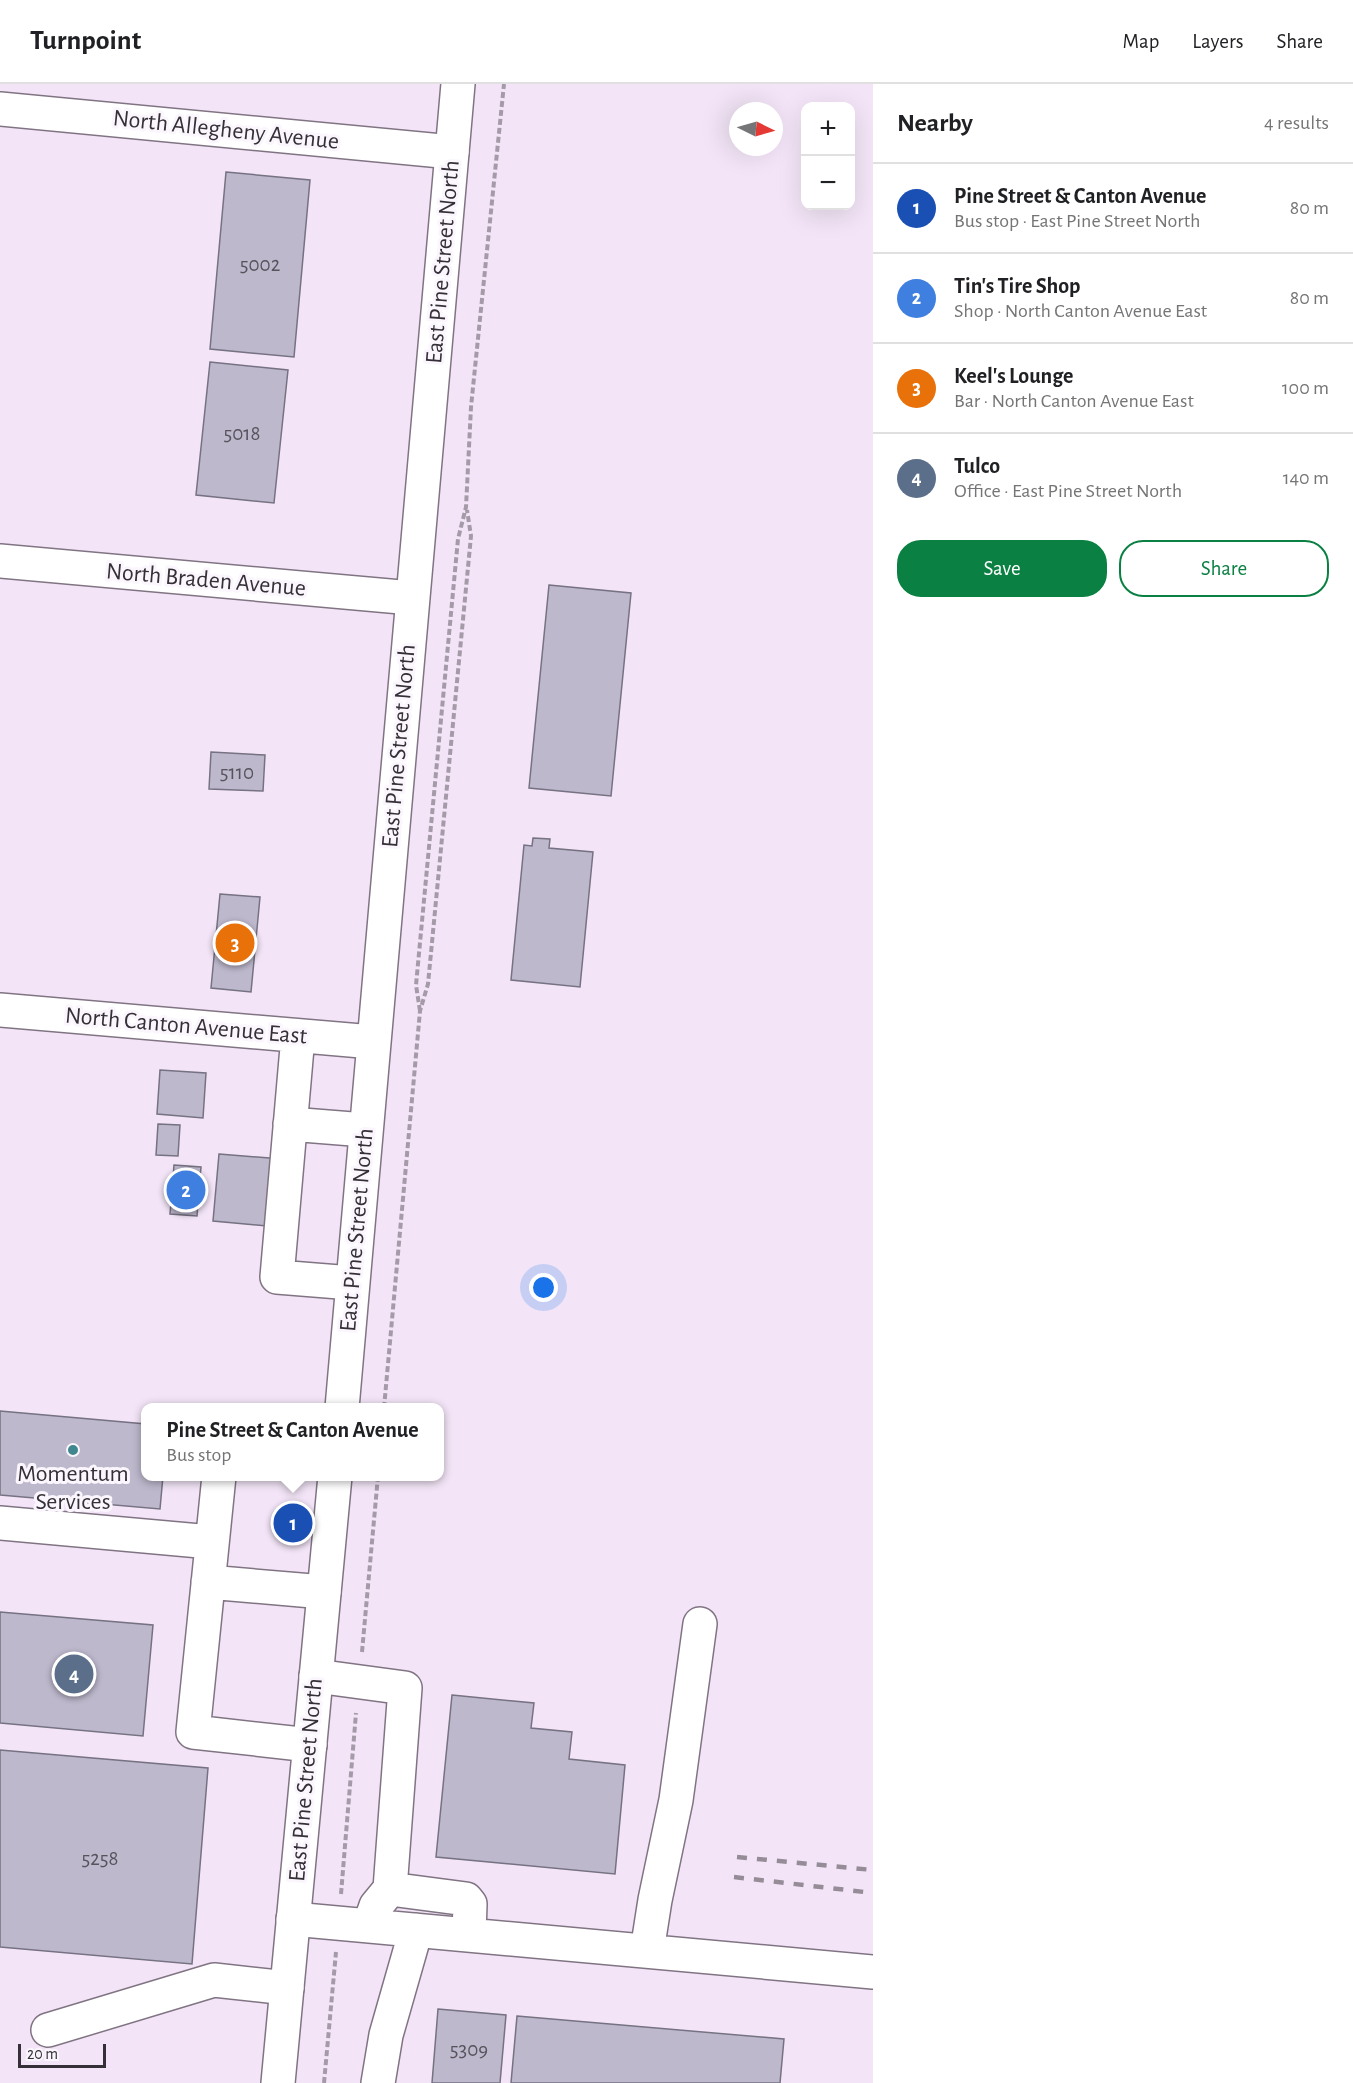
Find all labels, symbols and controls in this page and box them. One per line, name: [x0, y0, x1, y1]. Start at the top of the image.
text: Turnpoint: [30, 27, 141, 55]
text: Map: [1123, 31, 1159, 52]
text: Layers: [1192, 31, 1243, 52]
text: Share: [1276, 31, 1323, 52]
north arrow: [729, 102, 783, 156]
map controls: [801, 102, 855, 210]
button: +: [801, 102, 855, 156]
street label: North Allegheny Avenue: [112, 106, 340, 154]
text: Nearby: [897, 110, 973, 136]
text: 4 results: [1264, 113, 1329, 133]
button: −: [801, 156, 855, 210]
street label: East Pine Street North: [422, 159, 464, 365]
text: Pine Street & Canton Avenue: [954, 185, 1206, 207]
text: 1: [913, 198, 920, 218]
text: 80 m: [1290, 198, 1329, 218]
text: Bus stop · East Pine Street North: [954, 211, 1200, 231]
house number: 5002: [240, 254, 280, 275]
text: Tin's Tire Shop: [954, 275, 1080, 297]
text: 2: [912, 288, 921, 308]
text: 80 m: [1290, 288, 1329, 308]
text: Shop · North Canton Avenue East: [954, 301, 1207, 321]
text: Keel's Lounge: [954, 365, 1073, 387]
text: 3: [912, 378, 921, 398]
text: 100 m: [1282, 378, 1329, 398]
text: Bar · North Canton Avenue East: [954, 391, 1194, 411]
house number: 5018: [223, 423, 261, 444]
text: Tulco: [954, 455, 1000, 477]
text: 4: [911, 468, 922, 488]
text: 140 m: [1283, 468, 1329, 488]
text: Office · East Pine Street North: [954, 481, 1182, 501]
button: Save: [897, 540, 1107, 597]
button: Share: [1119, 540, 1329, 597]
street label: North Braden Avenue: [105, 559, 307, 601]
street label: East Pine Street North: [378, 643, 420, 849]
house number: 5110: [220, 762, 254, 783]
pin: 3: [216, 920, 254, 966]
street label: North Canton Avenue East: [64, 1003, 308, 1049]
street label: East Pine Street North: [336, 1127, 378, 1333]
pin: 2: [166, 1168, 206, 1212]
your location: [529, 1273, 558, 1302]
popup: [141, 1403, 444, 1481]
text: Pine Street & Canton Avenue: [166, 1419, 419, 1441]
marker: Momentum Services: [66, 1443, 80, 1457]
text: Bus stop: [166, 1445, 231, 1465]
place label: Momentum Services: [17, 1462, 129, 1514]
pin: 1: [274, 1500, 312, 1546]
pin: 4: [54, 1652, 94, 1696]
street label: East Pine Street North: [285, 1677, 327, 1883]
house number: 5258: [81, 1848, 119, 1869]
house number: 5309: [450, 2039, 488, 2060]
scale bar: [18, 2041, 106, 2068]
text: 20 m: [27, 2046, 58, 2062]

